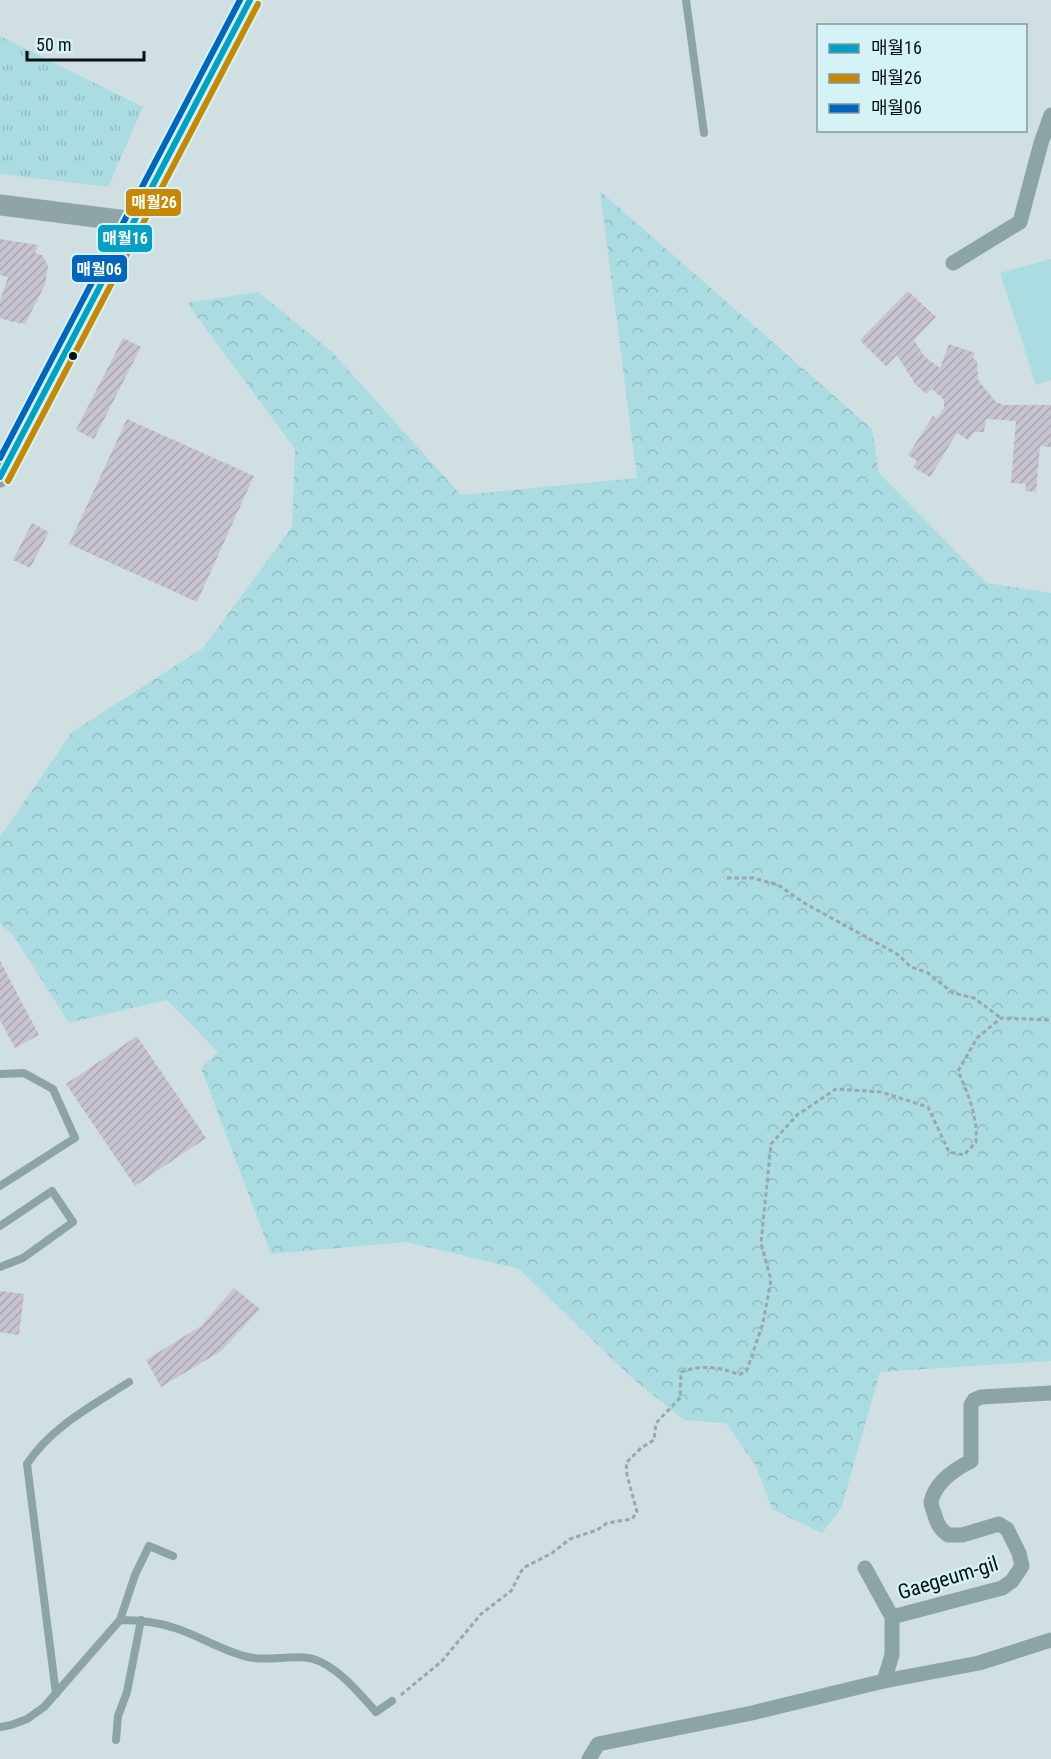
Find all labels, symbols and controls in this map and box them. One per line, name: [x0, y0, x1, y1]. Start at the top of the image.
scale bar: [27, 24, 144, 62]
legend: [817, 24, 1027, 132]
text: 50 m: [36, 34, 71, 55]
text: 매월16: [871, 37, 922, 58]
text: 매월26: [871, 67, 922, 88]
text: 매월06: [871, 97, 922, 118]
line badge: 매월26: [125, 188, 182, 217]
text: 매월26: [131, 193, 177, 212]
line badge: 매월16: [97, 224, 153, 253]
text: 매월16: [102, 229, 148, 248]
line badge: 매월06: [71, 254, 128, 283]
text: 매월06: [76, 260, 122, 279]
unlabelled marker: [67, 350, 79, 362]
street label: Gaegeum-gil: [895, 1551, 1001, 1605]

